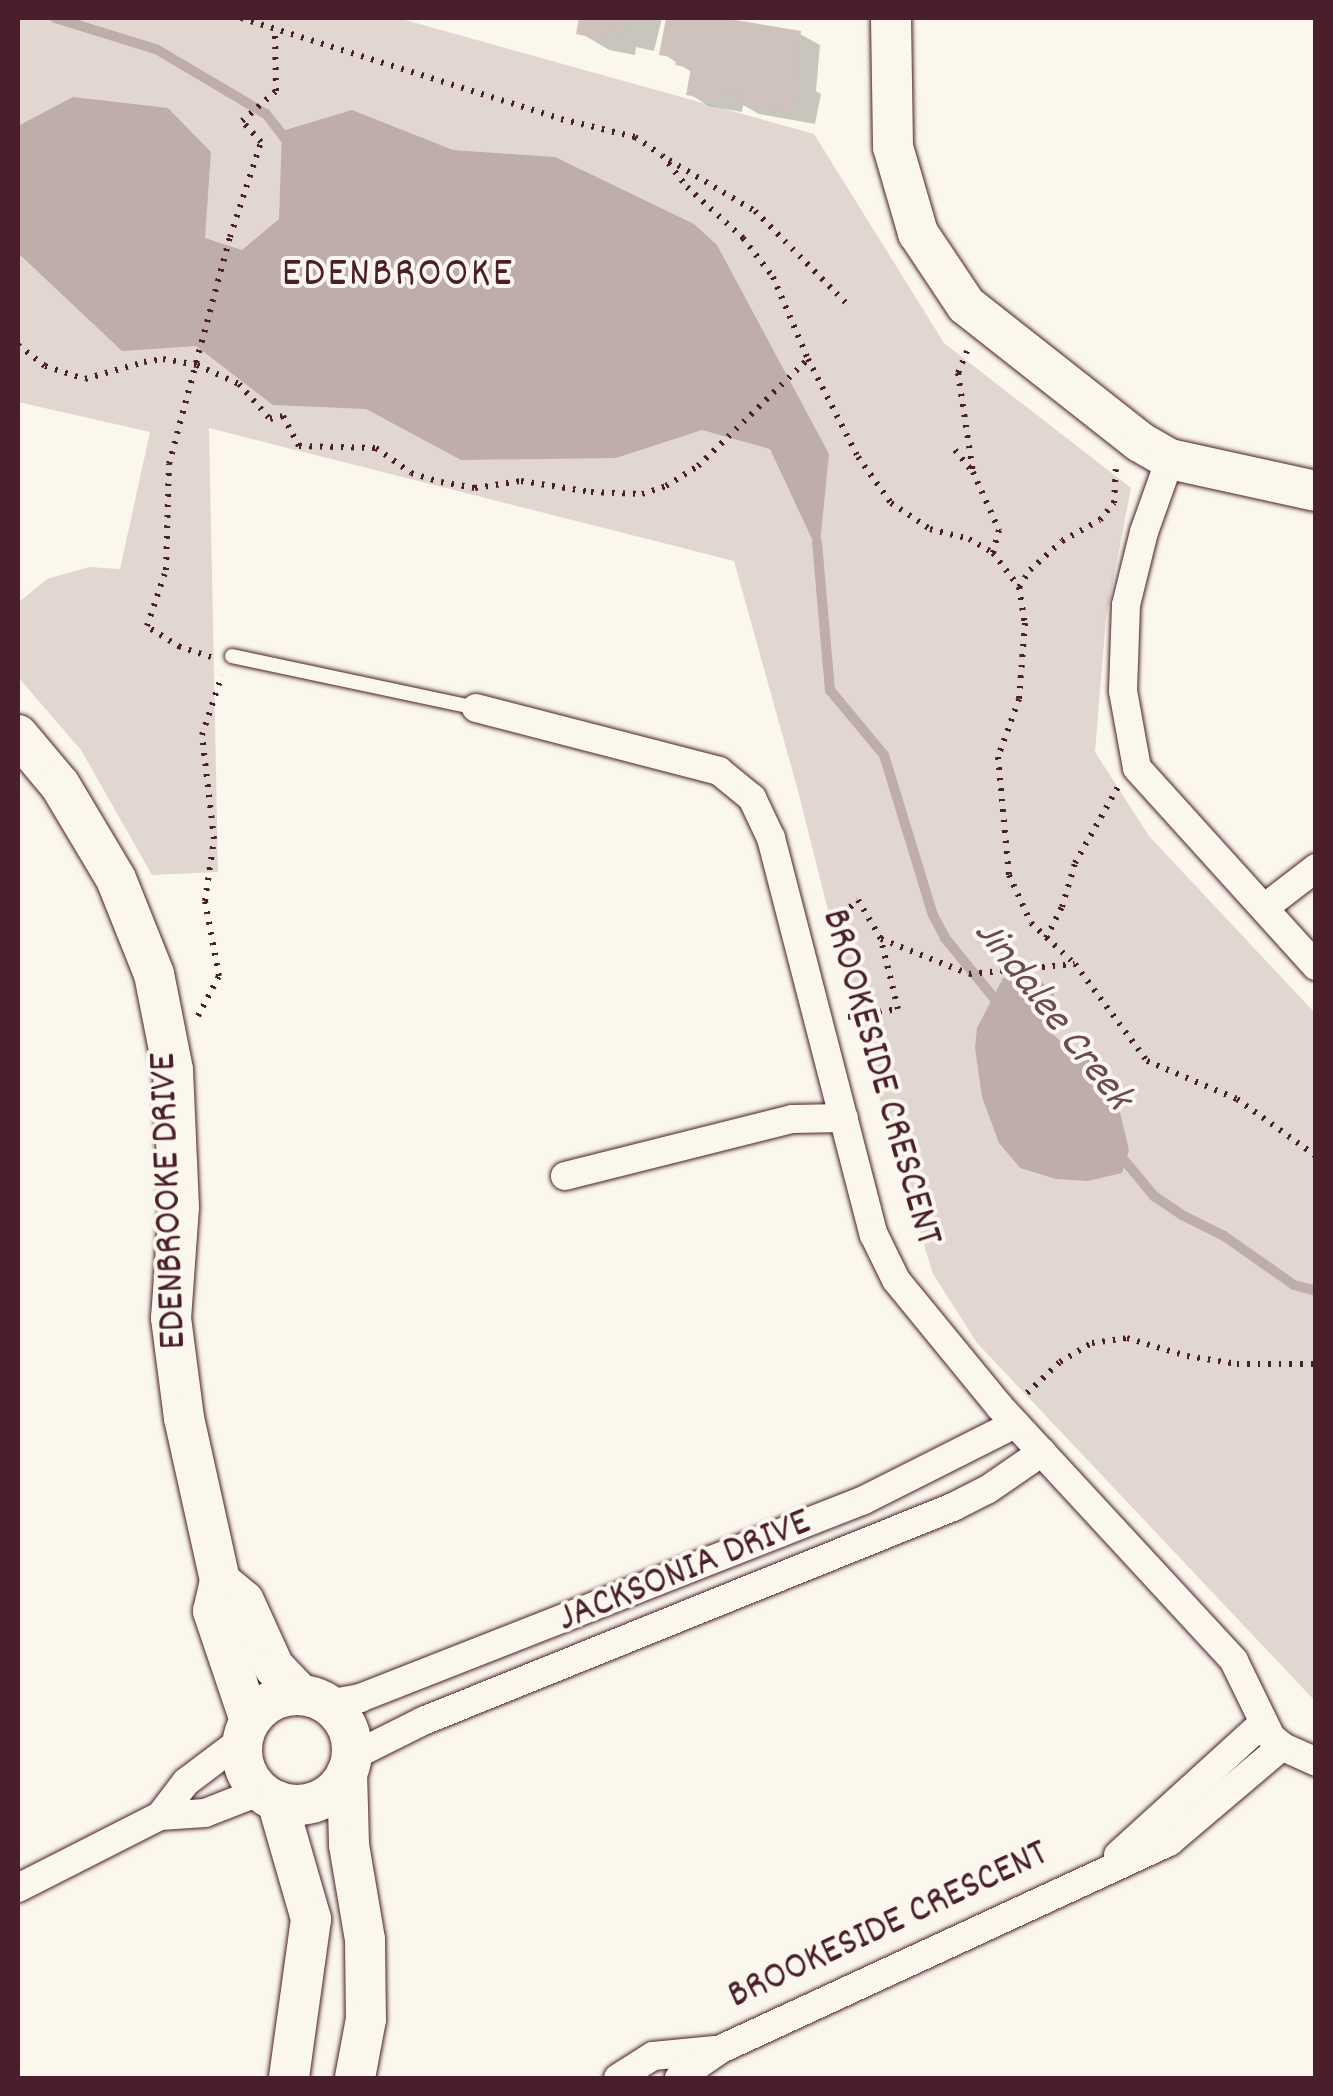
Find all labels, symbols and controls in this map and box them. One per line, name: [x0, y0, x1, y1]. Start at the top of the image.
district label: EDENBROOKE: [282, 251, 514, 301]
street label: BROOKESIDE CRESCENT: [808, 904, 950, 1252]
water label: Jindalee Creek: [961, 910, 1141, 1122]
street label: EDENBROOKE DRIVE: [142, 1052, 200, 1350]
street label: JACKSONIA DRIVE: [552, 1500, 818, 1646]
street label: BROOKESIDE CRESCENT: [721, 1832, 1057, 2022]

